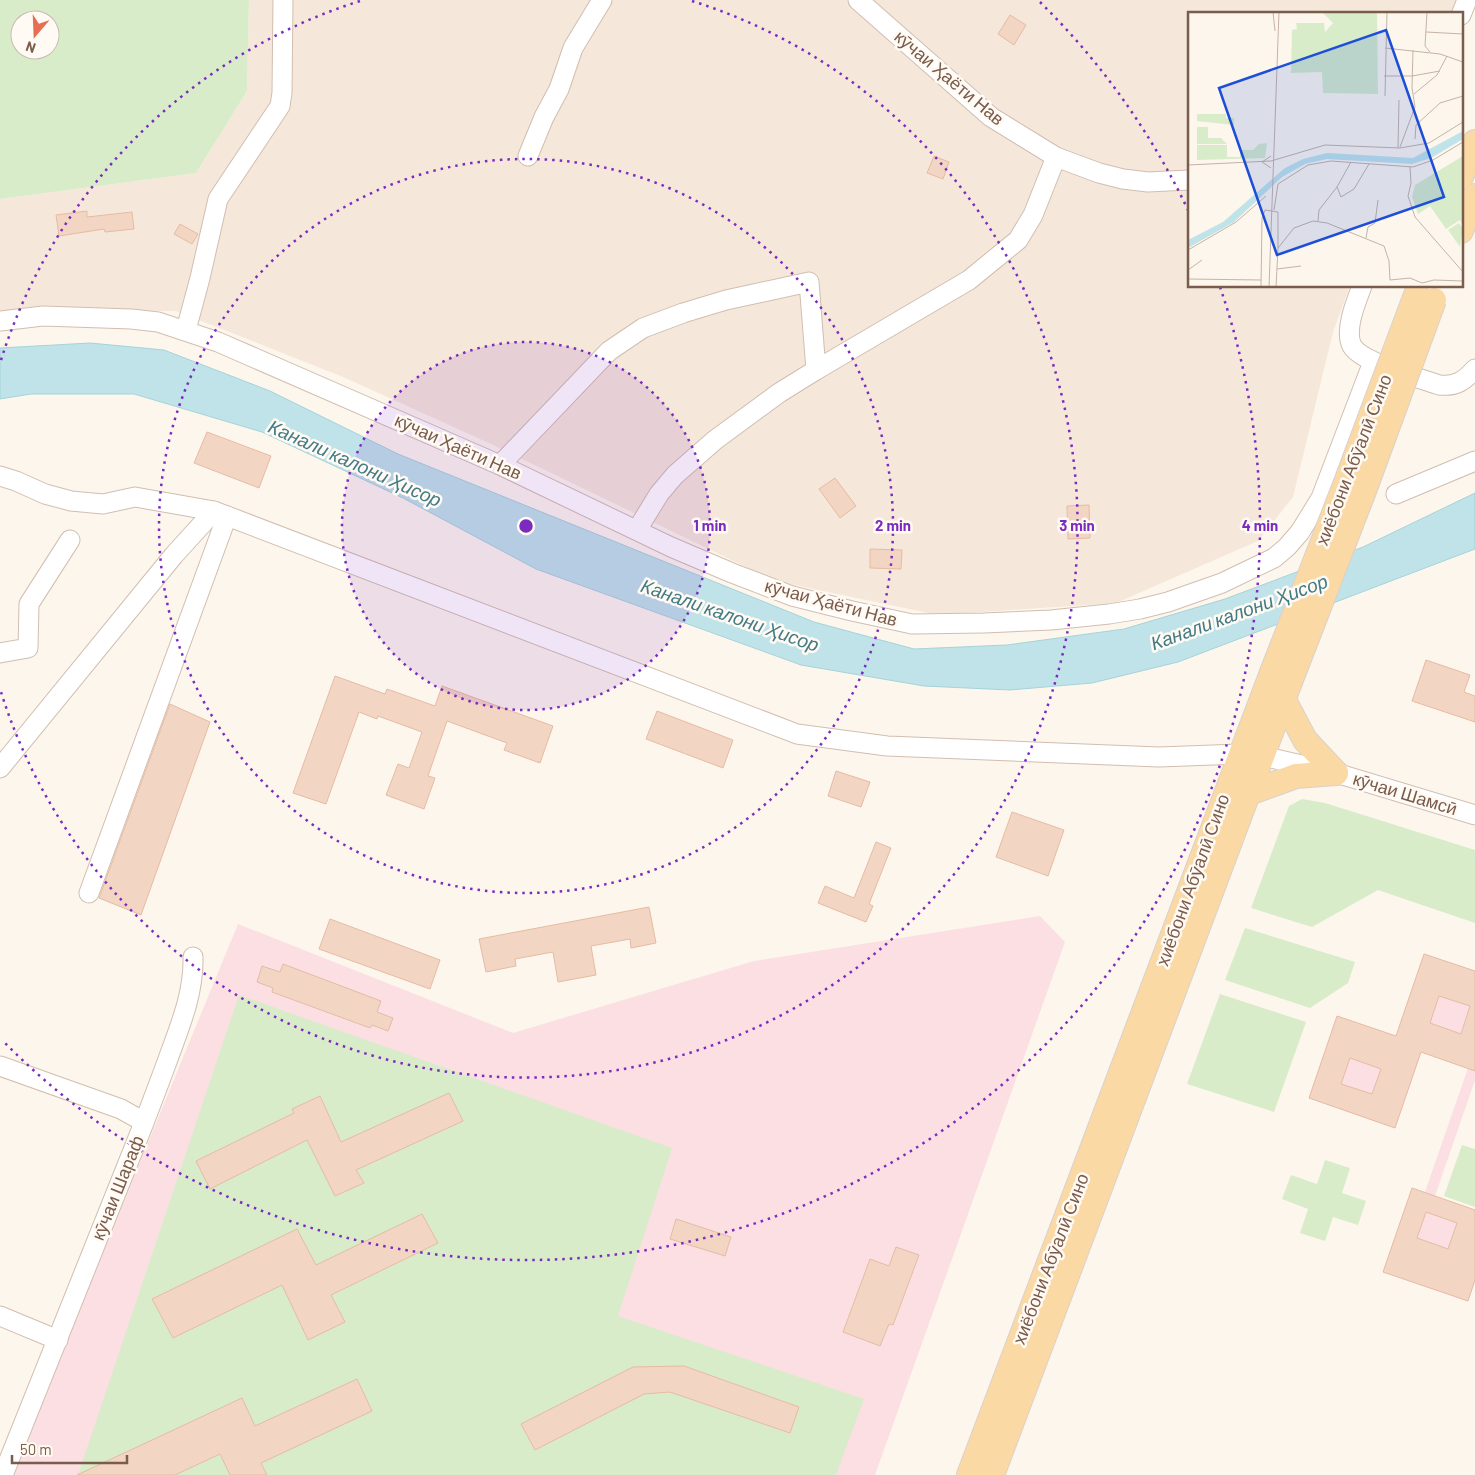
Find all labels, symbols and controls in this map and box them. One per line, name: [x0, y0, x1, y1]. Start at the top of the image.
north arrow: [10, 10, 60, 60]
inset map: [1188, 12, 1462, 288]
street label: кӯчаи Ҳаёти Нав: [890, 25, 1009, 130]
text: N: [23, 38, 38, 57]
street label: хиёбони Абӯалӣ Сино: [1310, 371, 1396, 548]
street label: кӯчаи Ҳаёти Нав: [392, 408, 525, 484]
water label: Канали калони Ҳисор: [265, 414, 445, 511]
text: 1 min: [694, 516, 726, 534]
text: 2 min: [875, 516, 911, 534]
text: 3 min: [1059, 516, 1095, 534]
text: 4 min: [1242, 516, 1278, 534]
centre of rings: [517, 517, 535, 535]
water label: Канали калони Ҳисор: [1147, 569, 1330, 654]
water label: Канали калони Ҳисор: [638, 573, 822, 656]
street label: кӯчаи Ҳаёти Нав: [763, 574, 900, 630]
street label: кӯчаи Шамсӣ: [1351, 767, 1460, 819]
street label: хиёбони Абӯалӣ Сино: [1151, 791, 1233, 969]
street label: кӯчаи Шараф: [86, 1132, 148, 1243]
street label: хиёбони Абӯалӣ Сино: [1007, 1170, 1093, 1347]
scale bar: [12, 1432, 128, 1464]
text: 50 m: [20, 1440, 52, 1458]

